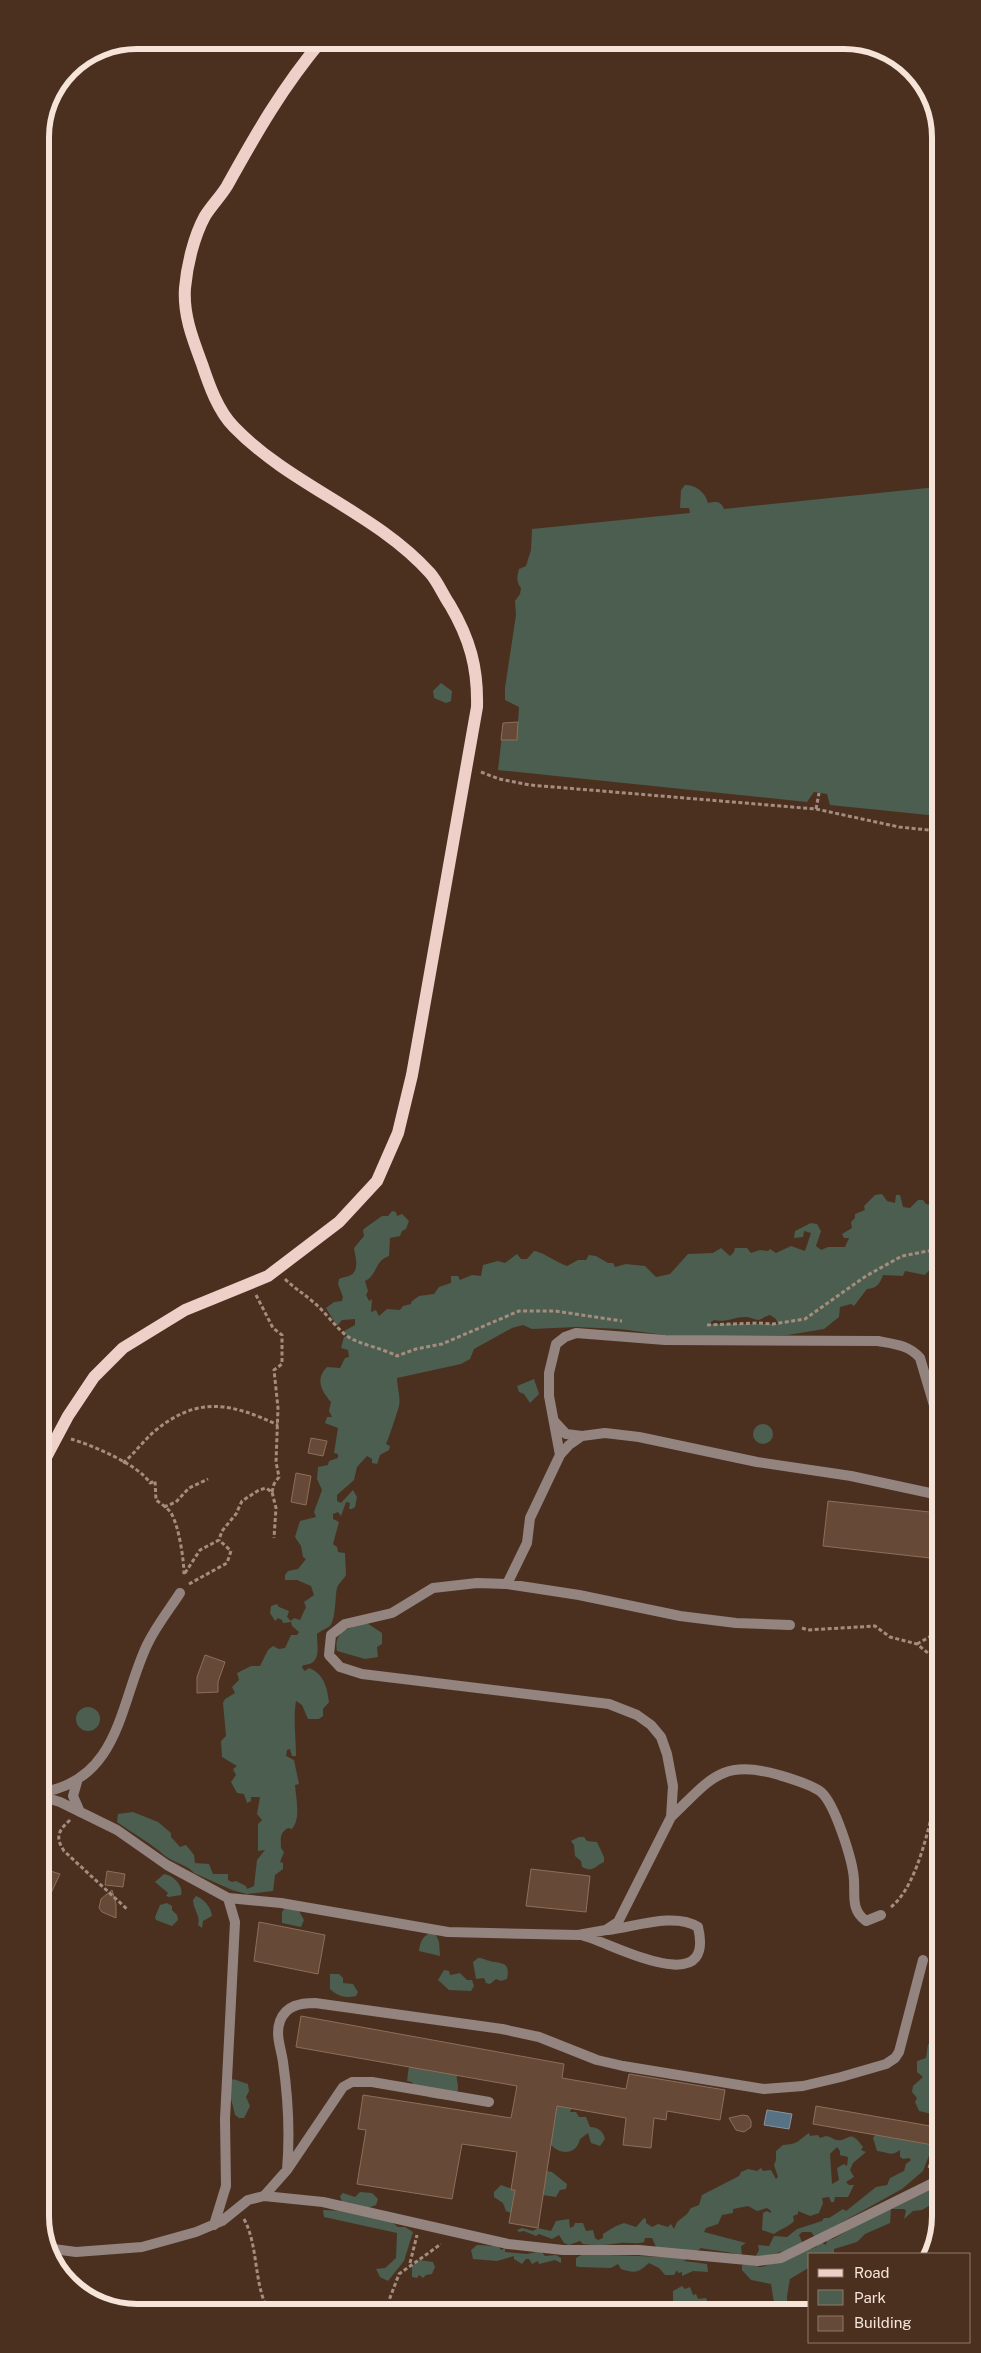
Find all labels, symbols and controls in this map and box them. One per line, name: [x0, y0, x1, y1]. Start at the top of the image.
legend: [808, 2253, 971, 2343]
text: Road: [854, 2264, 890, 2281]
text: Park: [854, 2289, 886, 2306]
text: Building: [854, 2314, 912, 2331]

